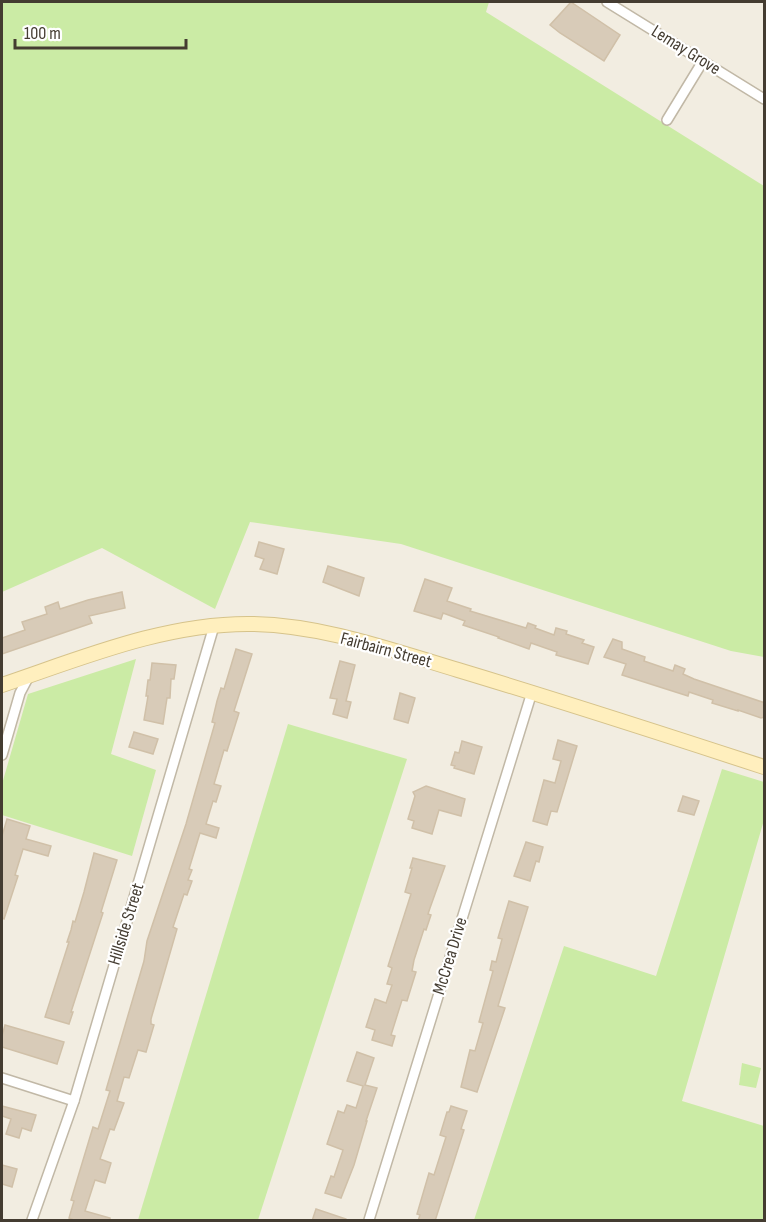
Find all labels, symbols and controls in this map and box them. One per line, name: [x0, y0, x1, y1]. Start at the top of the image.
scale bar: [15, 12, 186, 50]
street label: Lemay Grove: [648, 21, 724, 79]
text: 100 m: [24, 23, 61, 44]
street label: Fairbairn Street: [338, 628, 434, 672]
street label: Hillside Street: [104, 880, 149, 968]
street label: McCrea Drive: [428, 915, 472, 997]

